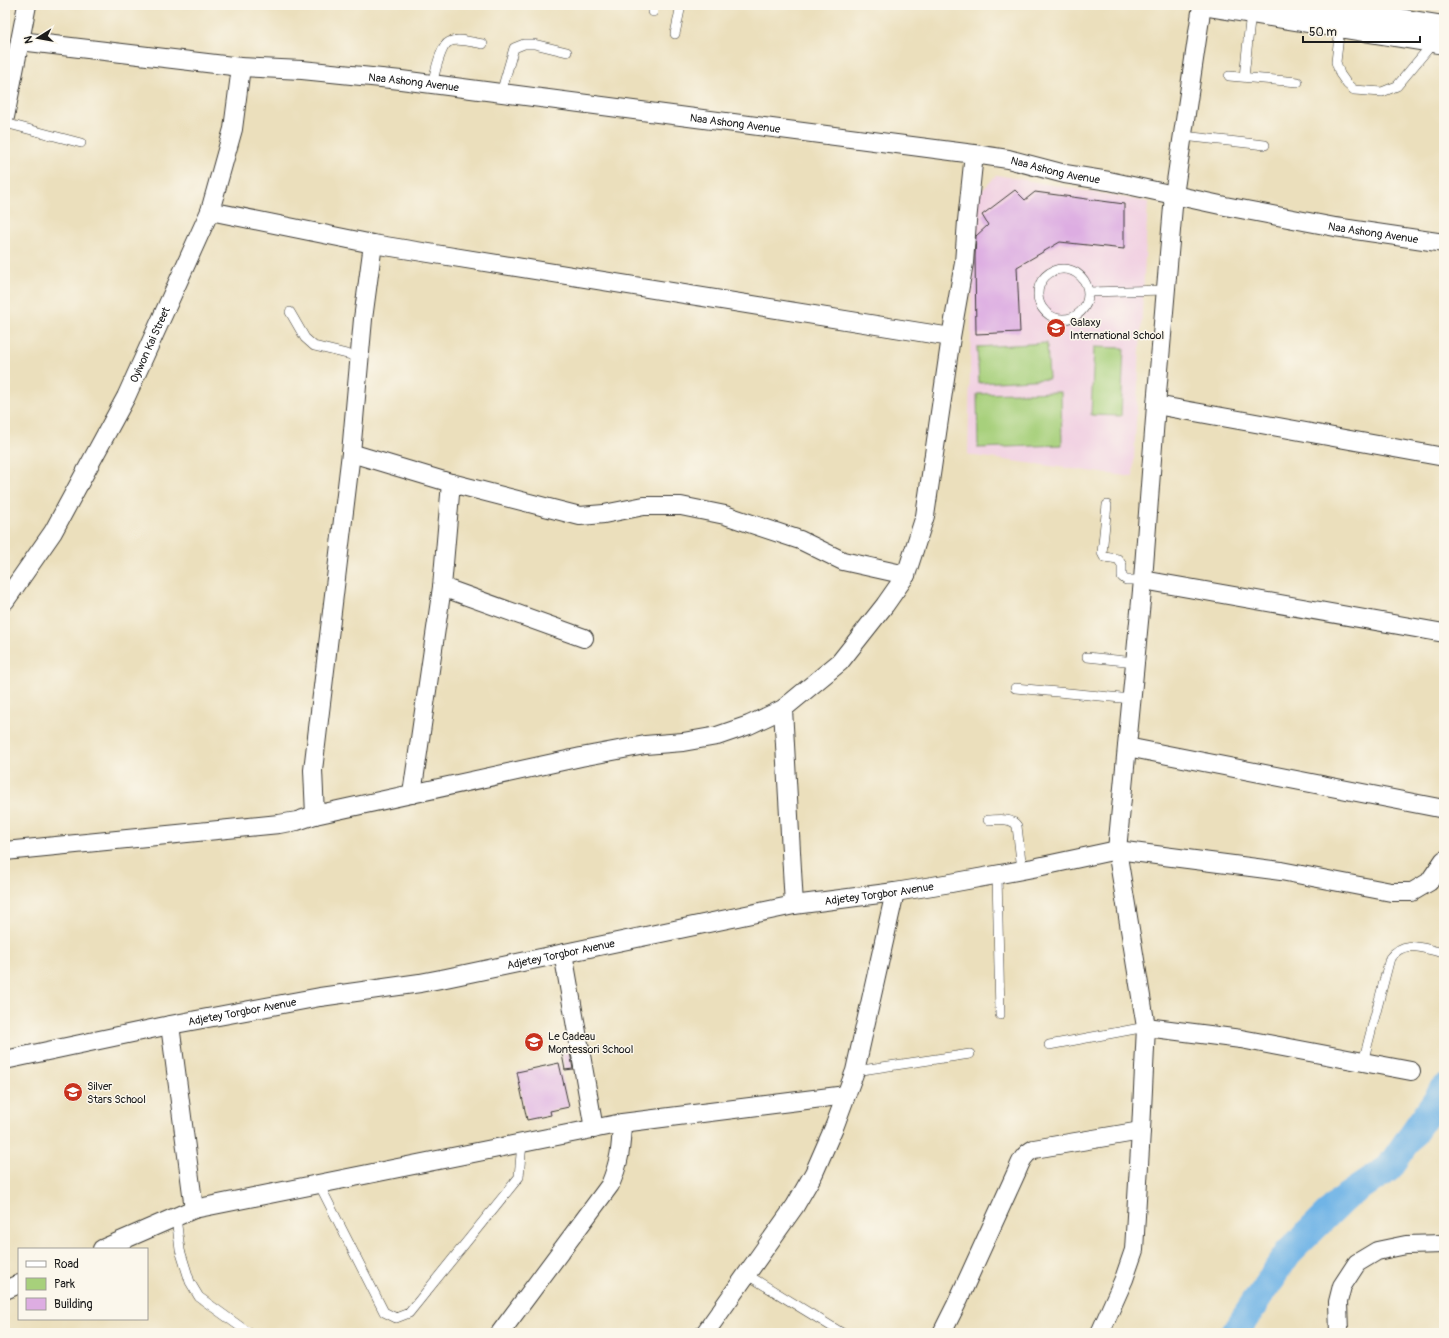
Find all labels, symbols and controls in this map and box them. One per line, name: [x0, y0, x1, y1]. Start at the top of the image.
north arrow: [18, 18, 58, 58]
scale bar: [1303, 18, 1420, 44]
text: 50 m: [1309, 25, 1337, 40]
text: N: [21, 34, 36, 45]
street label: Naa Ashong Avenue: [368, 70, 460, 94]
street label: Naa Ashong Avenue: [689, 111, 782, 136]
street label: Naa Ashong Avenue: [1009, 154, 1102, 186]
street label: Naa Ashong Avenue: [1327, 219, 1420, 246]
street label: Oyiwon Kai Street: [127, 304, 173, 384]
place label: Galaxy International School: [1070, 316, 1164, 342]
school or university icon: Galaxy International School: [1045, 317, 1067, 339]
street label: Adjetey Torgbor Avenue: [824, 879, 935, 908]
street label: Adjetey Torgbor Avenue: [506, 936, 617, 972]
street label: Adjetey Torgbor Avenue: [187, 995, 298, 1028]
place label: Le Cadeau Montessori School: [548, 1030, 633, 1056]
school or university icon: Le Cadeau Montessori School: [523, 1031, 545, 1053]
place label: Silver Stars School: [87, 1080, 146, 1106]
school or university icon: Silver Stars School: [62, 1081, 84, 1103]
legend: [18, 1248, 148, 1320]
text: Road: [54, 1257, 79, 1272]
text: Park: [54, 1277, 75, 1292]
text: Building: [54, 1297, 93, 1312]

